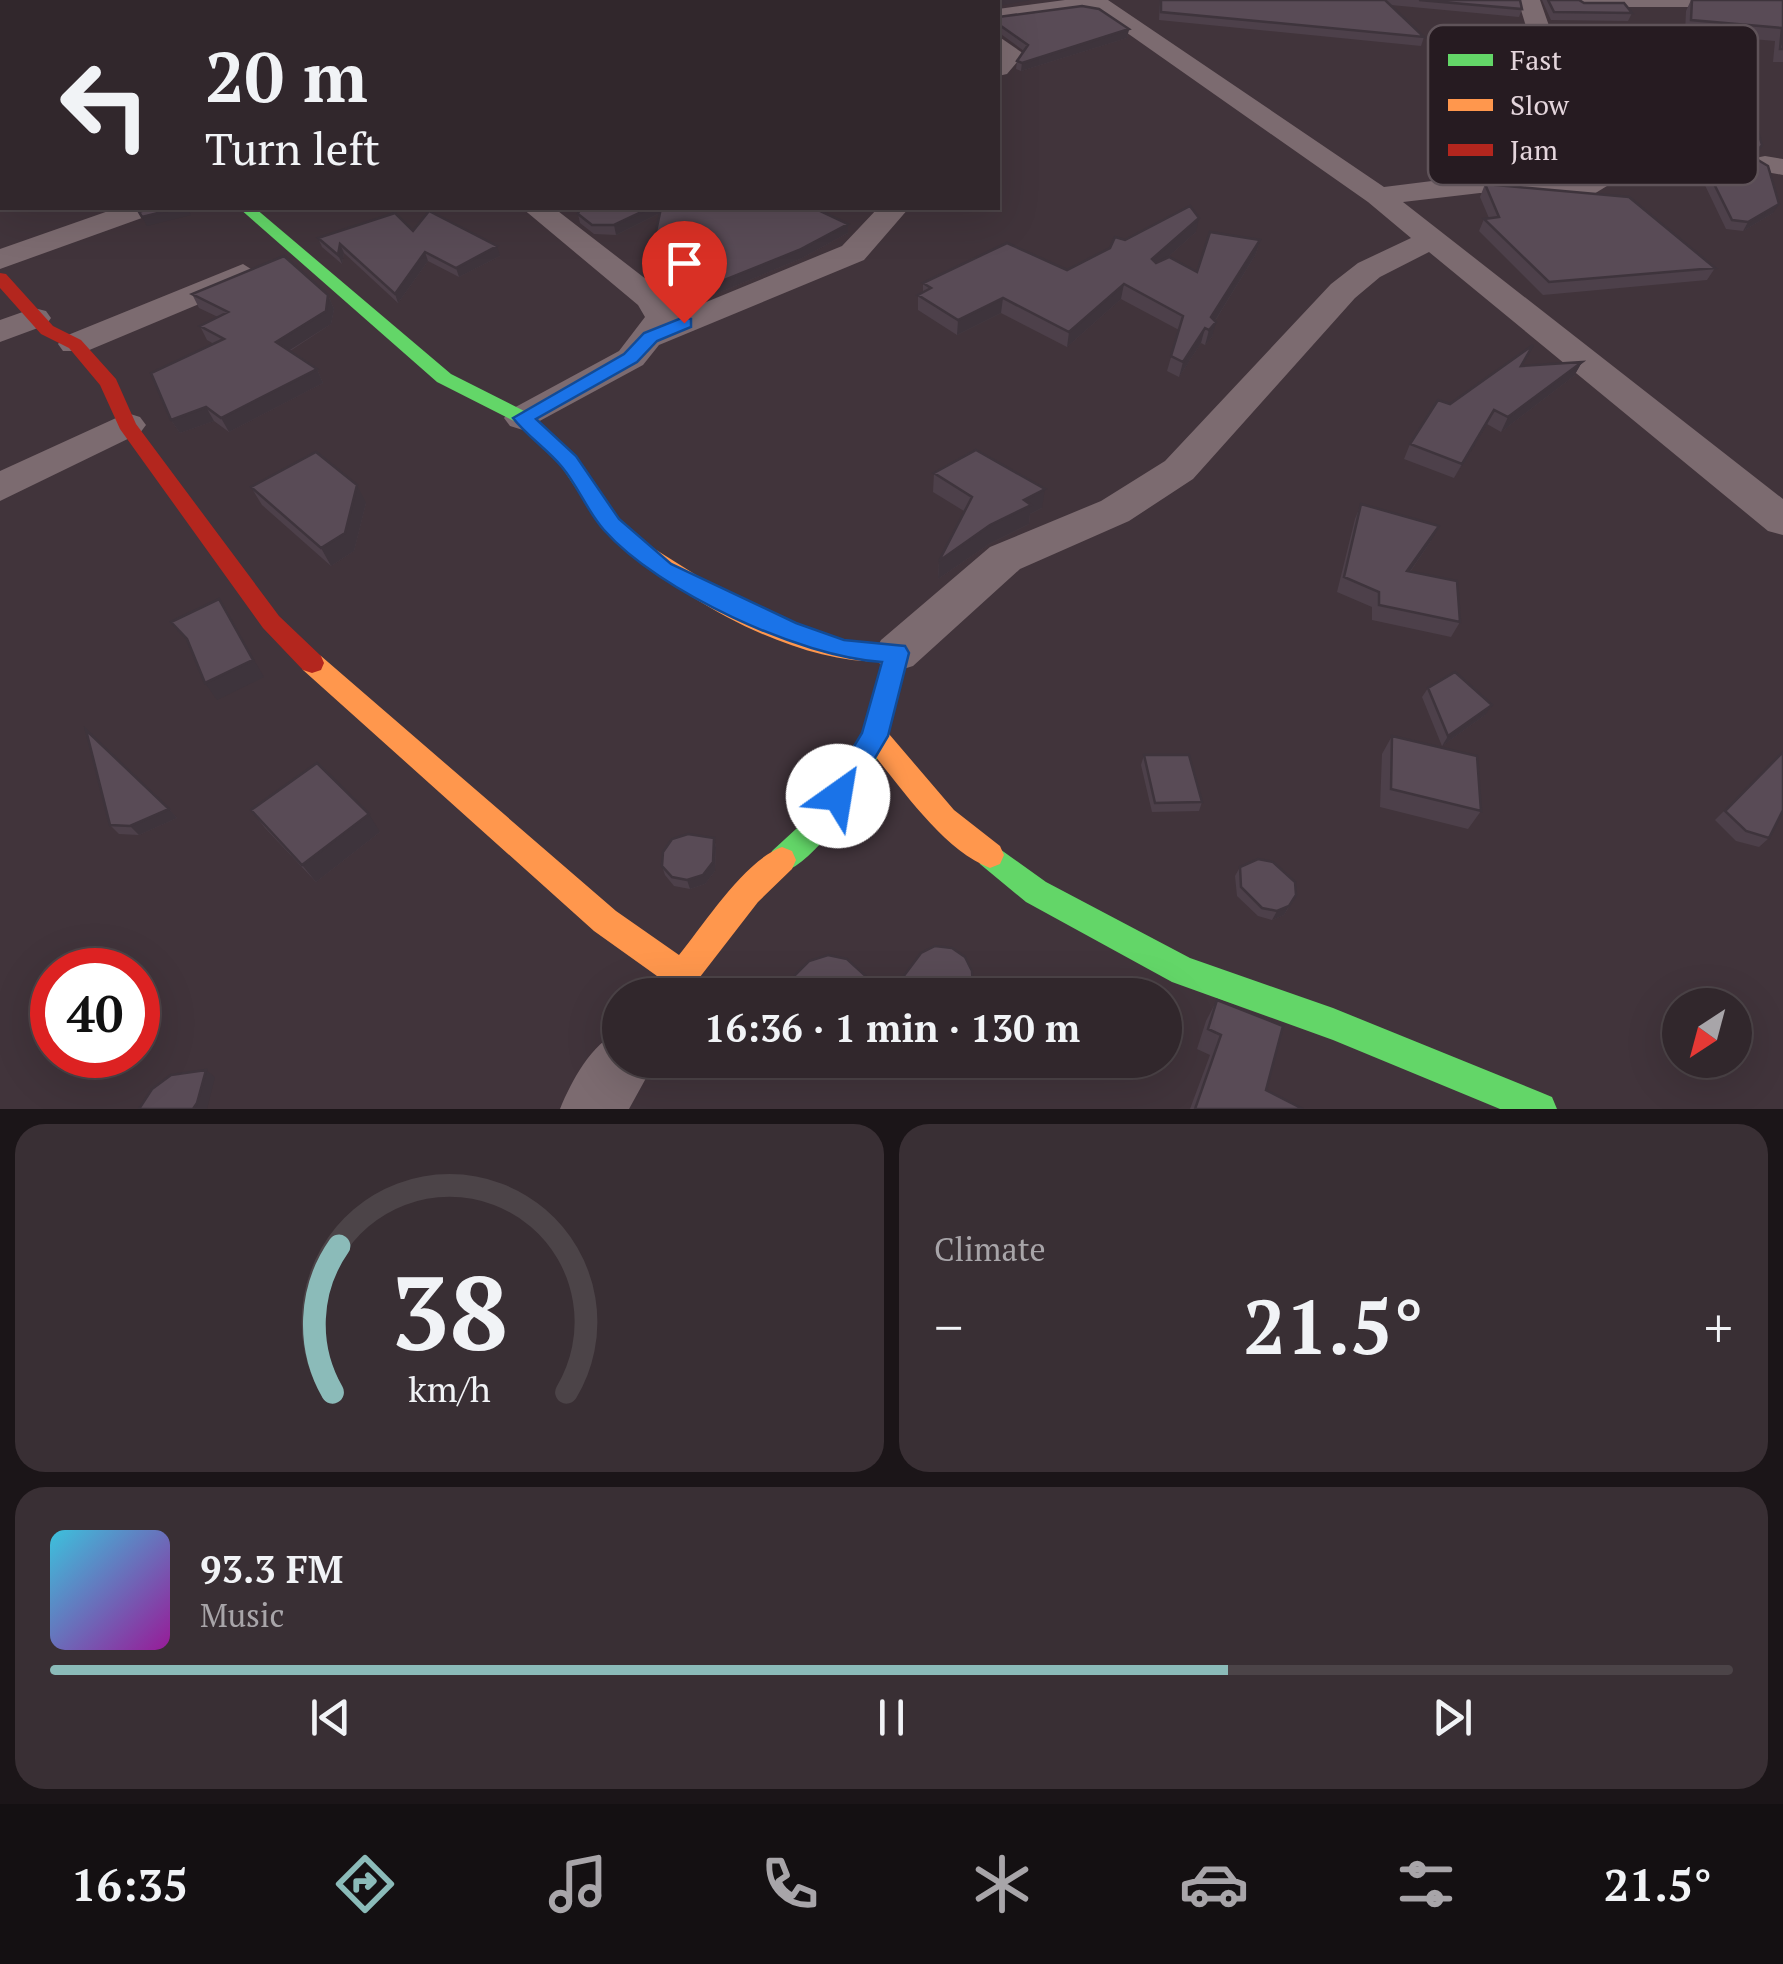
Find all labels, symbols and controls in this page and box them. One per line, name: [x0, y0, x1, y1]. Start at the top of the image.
legend: [1428, 25, 1758, 185]
text: 20 m: [205, 29, 368, 122]
icon: left: [40, 40, 170, 170]
text: Fast: [1510, 41, 1562, 78]
text: Slow: [1510, 86, 1570, 123]
text: Turn left: [205, 118, 380, 178]
text: Jam: [1510, 131, 1558, 168]
pin: [642, 221, 727, 324]
icon: arrive: [657, 236, 712, 291]
position arrow: [786, 744, 890, 848]
speed limit sign: 40: [30, 948, 160, 1078]
north arrow: [1662, 988, 1752, 1078]
map controls: [1662, 988, 1752, 1078]
text: 16:36 · 1 min · 130 m: [704, 1003, 1080, 1053]
text: Climate: [934, 1228, 1046, 1270]
text: 38: [391, 1242, 508, 1380]
text: 21.5°: [1243, 1276, 1424, 1375]
text: −: [934, 1290, 963, 1363]
text: +: [1704, 1290, 1733, 1363]
text: km/h: [408, 1365, 491, 1412]
text: 93.3 FM: [200, 1544, 343, 1594]
text: Music: [200, 1594, 285, 1636]
icon: previous: [303, 1690, 358, 1745]
icon: pause: [864, 1690, 919, 1745]
icon: next: [1425, 1690, 1480, 1745]
icon: directions: [330, 1849, 400, 1919]
icon: music: [543, 1849, 613, 1919]
icon: phone: [755, 1849, 825, 1919]
icon: climate: [967, 1849, 1037, 1919]
icon: car: [1179, 1849, 1249, 1919]
icon: filters: [1391, 1849, 1461, 1919]
text: 16:35: [71, 1854, 188, 1914]
text: 21.5°: [1604, 1854, 1712, 1914]

